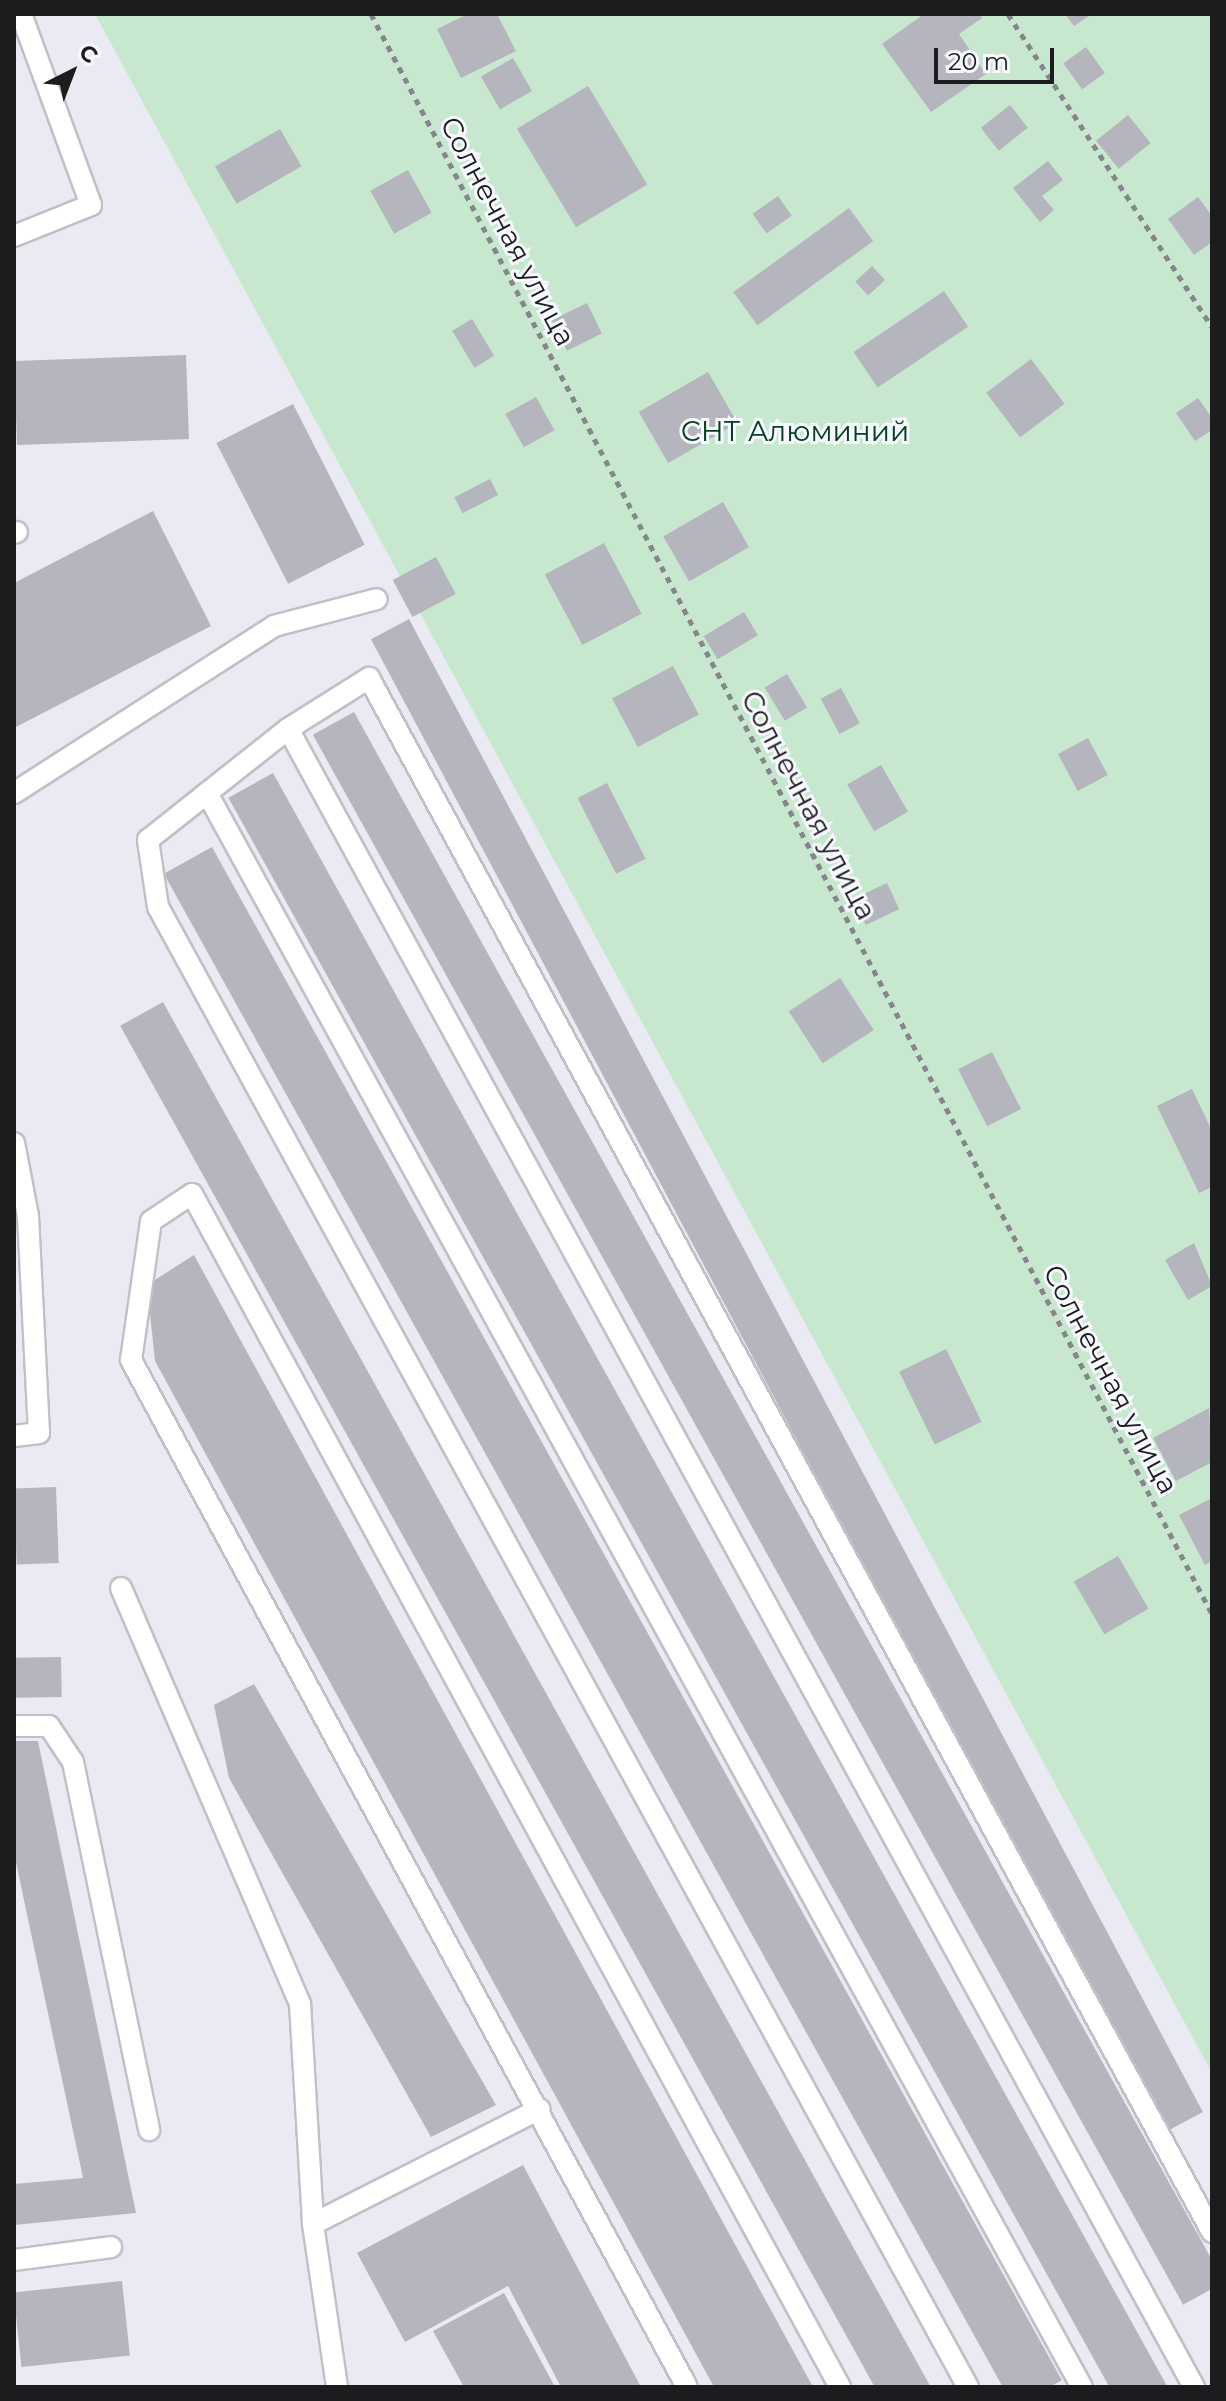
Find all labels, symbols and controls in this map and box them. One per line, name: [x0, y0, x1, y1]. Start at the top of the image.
north arrow: [32, 32, 112, 112]
scale bar: [938, 32, 1058, 82]
text: С: [73, 38, 103, 69]
text: 20 m: [948, 47, 1009, 76]
street label: Солнечная улица: [433, 111, 583, 351]
park label: СНТ Алюминий: [681, 414, 909, 448]
street label: Солнечная улица: [734, 685, 884, 925]
street label: Солнечная улица: [1036, 1259, 1186, 1499]

